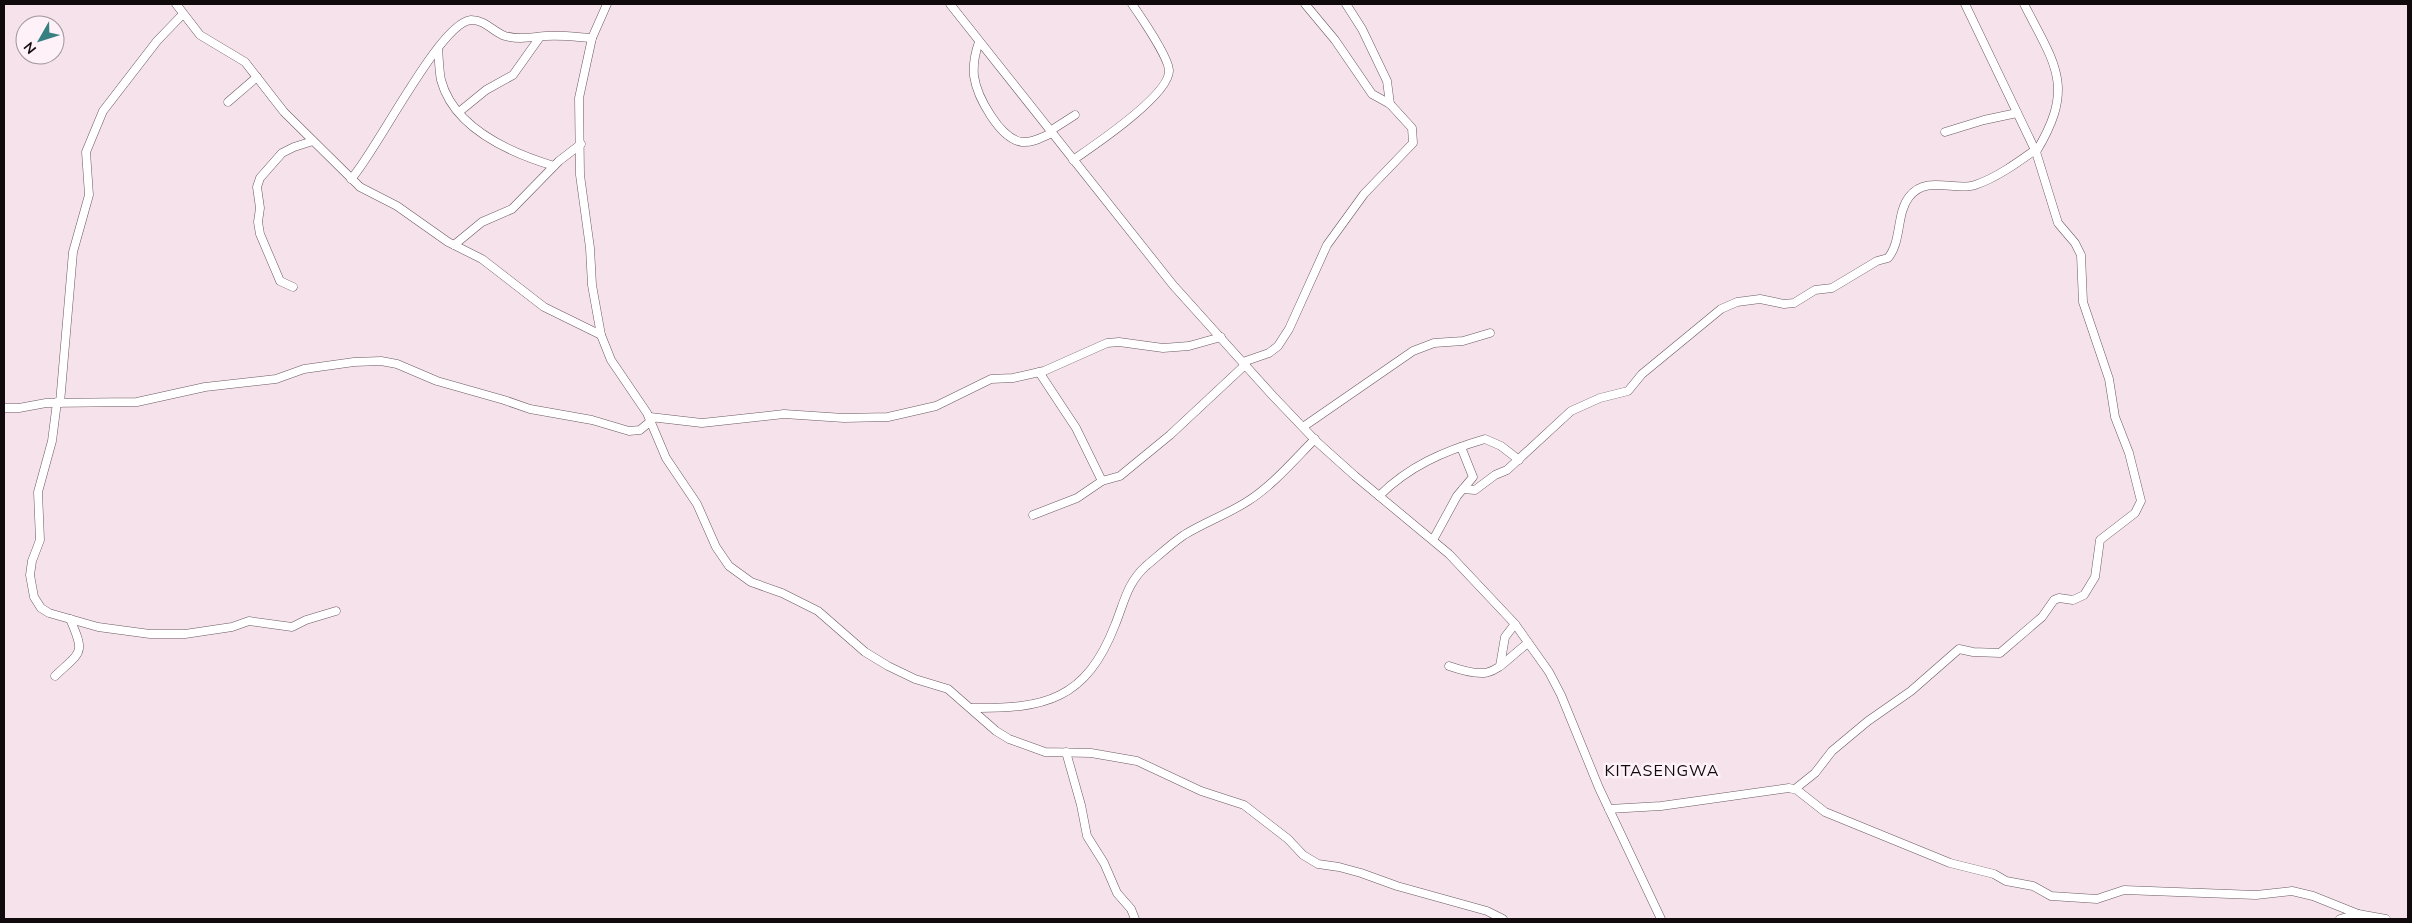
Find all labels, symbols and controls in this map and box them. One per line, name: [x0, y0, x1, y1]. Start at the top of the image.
north arrow: [15, 15, 65, 65]
text: N: [20, 38, 41, 58]
district label: KITASENGWA: [1605, 760, 1719, 782]

